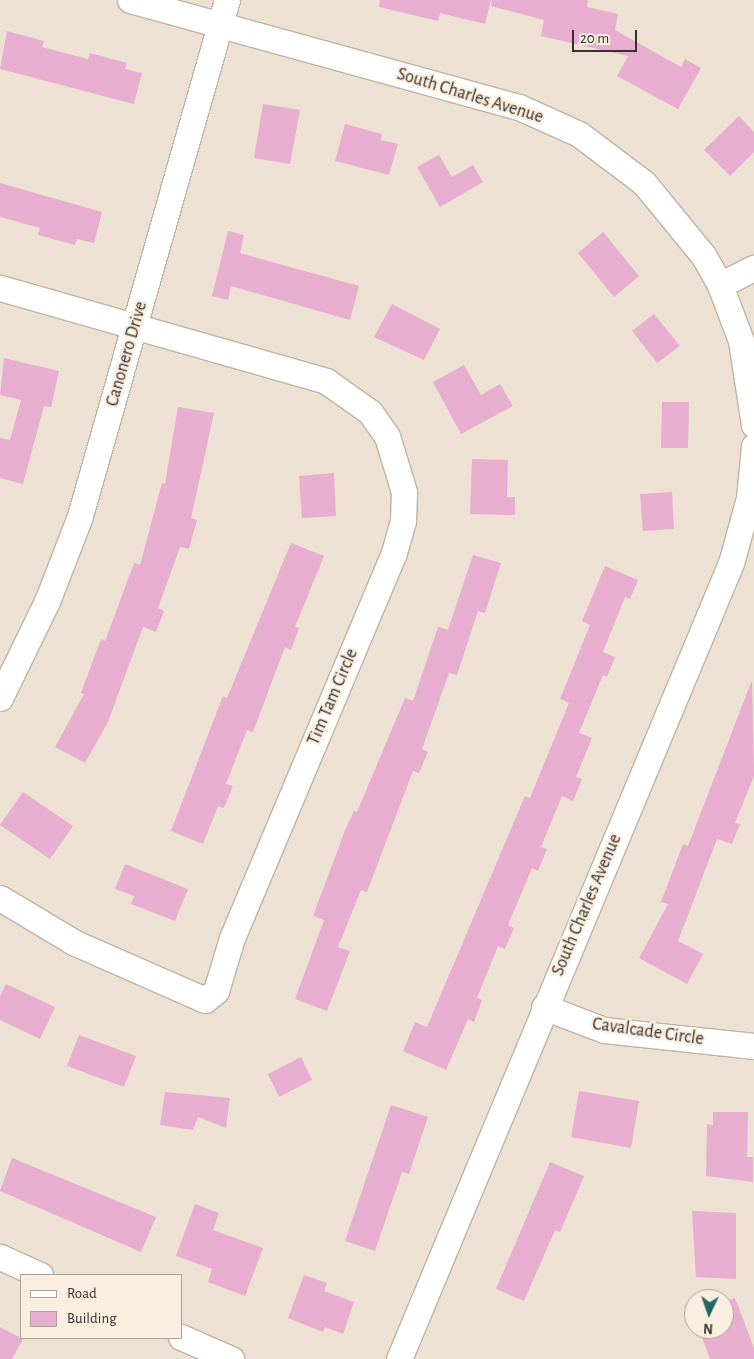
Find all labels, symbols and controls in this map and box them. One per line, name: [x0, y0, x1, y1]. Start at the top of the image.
scale bar: [574, 20, 639, 52]
text: 20 m: [580, 31, 609, 46]
street label: South Charles Avenue: [394, 63, 546, 129]
street label: Canonero Drive: [102, 299, 152, 409]
street label: Tim Tam Circle: [303, 645, 363, 749]
street label: South Charles Avenue: [547, 831, 627, 979]
street label: Cavalcade Circle: [591, 1013, 705, 1051]
legend: [20, 1274, 182, 1339]
text: Road: [67, 1286, 97, 1301]
north arrow: [684, 1289, 734, 1339]
text: Building: [67, 1311, 117, 1326]
text: N: [703, 1321, 714, 1335]

